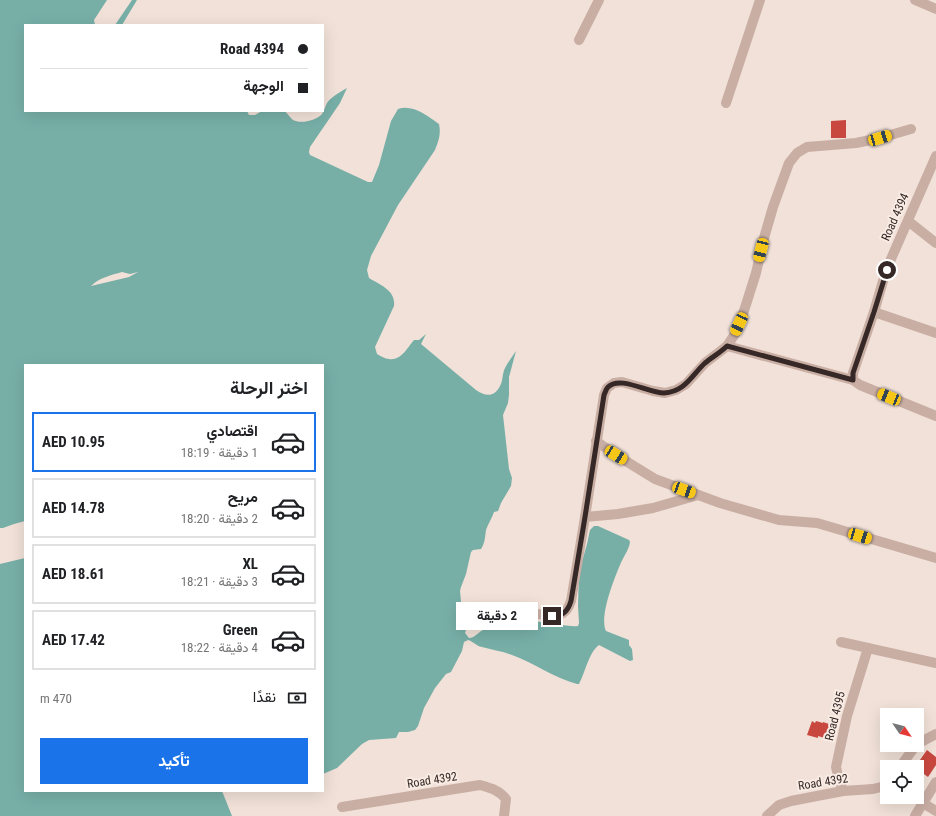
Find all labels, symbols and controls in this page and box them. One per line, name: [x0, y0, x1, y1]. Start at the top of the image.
text: Road 4394: [220, 40, 284, 58]
text: الوجهة: [243, 77, 284, 95]
car: [867, 129, 893, 147]
street label: Road 4394: [878, 191, 912, 243]
car: [752, 237, 770, 263]
route start: [878, 261, 896, 279]
car: [728, 311, 750, 337]
text: اختر الرحلة: [230, 377, 308, 398]
car: [876, 387, 902, 407]
text: اقتصادي: [206, 422, 258, 440]
icon: car: [270, 424, 306, 460]
text: AED 10.95: [42, 433, 105, 451]
car: [603, 444, 629, 466]
text: 1 دقيقة · 18:19: [181, 445, 258, 460]
car: [671, 480, 697, 500]
text: مريح: [228, 488, 258, 506]
icon: car: [270, 490, 306, 526]
text: AED 14.78: [42, 499, 105, 517]
text: 2 دقيقة · 18:20: [181, 511, 258, 526]
car: [847, 527, 873, 545]
text: XL: [242, 555, 258, 573]
icon: car: [270, 556, 306, 592]
text: AED 18.61: [42, 565, 105, 583]
text: 3 دقيقة · 18:21: [181, 574, 258, 589]
callout: 2 دقيقة: [456, 602, 538, 630]
route end: [543, 607, 561, 625]
text: 2 دقيقة: [477, 608, 517, 623]
text: Green: [223, 621, 258, 639]
icon: car: [270, 622, 306, 658]
text: AED 17.42: [42, 631, 105, 649]
text: 4 دقيقة · 18:22: [181, 640, 258, 655]
icon: cash: [286, 687, 308, 709]
text: نقدًا: [253, 688, 276, 706]
street label: Road 4395: [822, 690, 848, 742]
text: 470 m: [40, 691, 72, 706]
north arrow: [880, 708, 924, 752]
map controls: [880, 708, 924, 804]
button: تأكيد: [40, 738, 308, 784]
button: locate: [880, 760, 924, 804]
street label: Road 4392: [406, 769, 458, 791]
street label: Road 4392: [797, 771, 849, 793]

